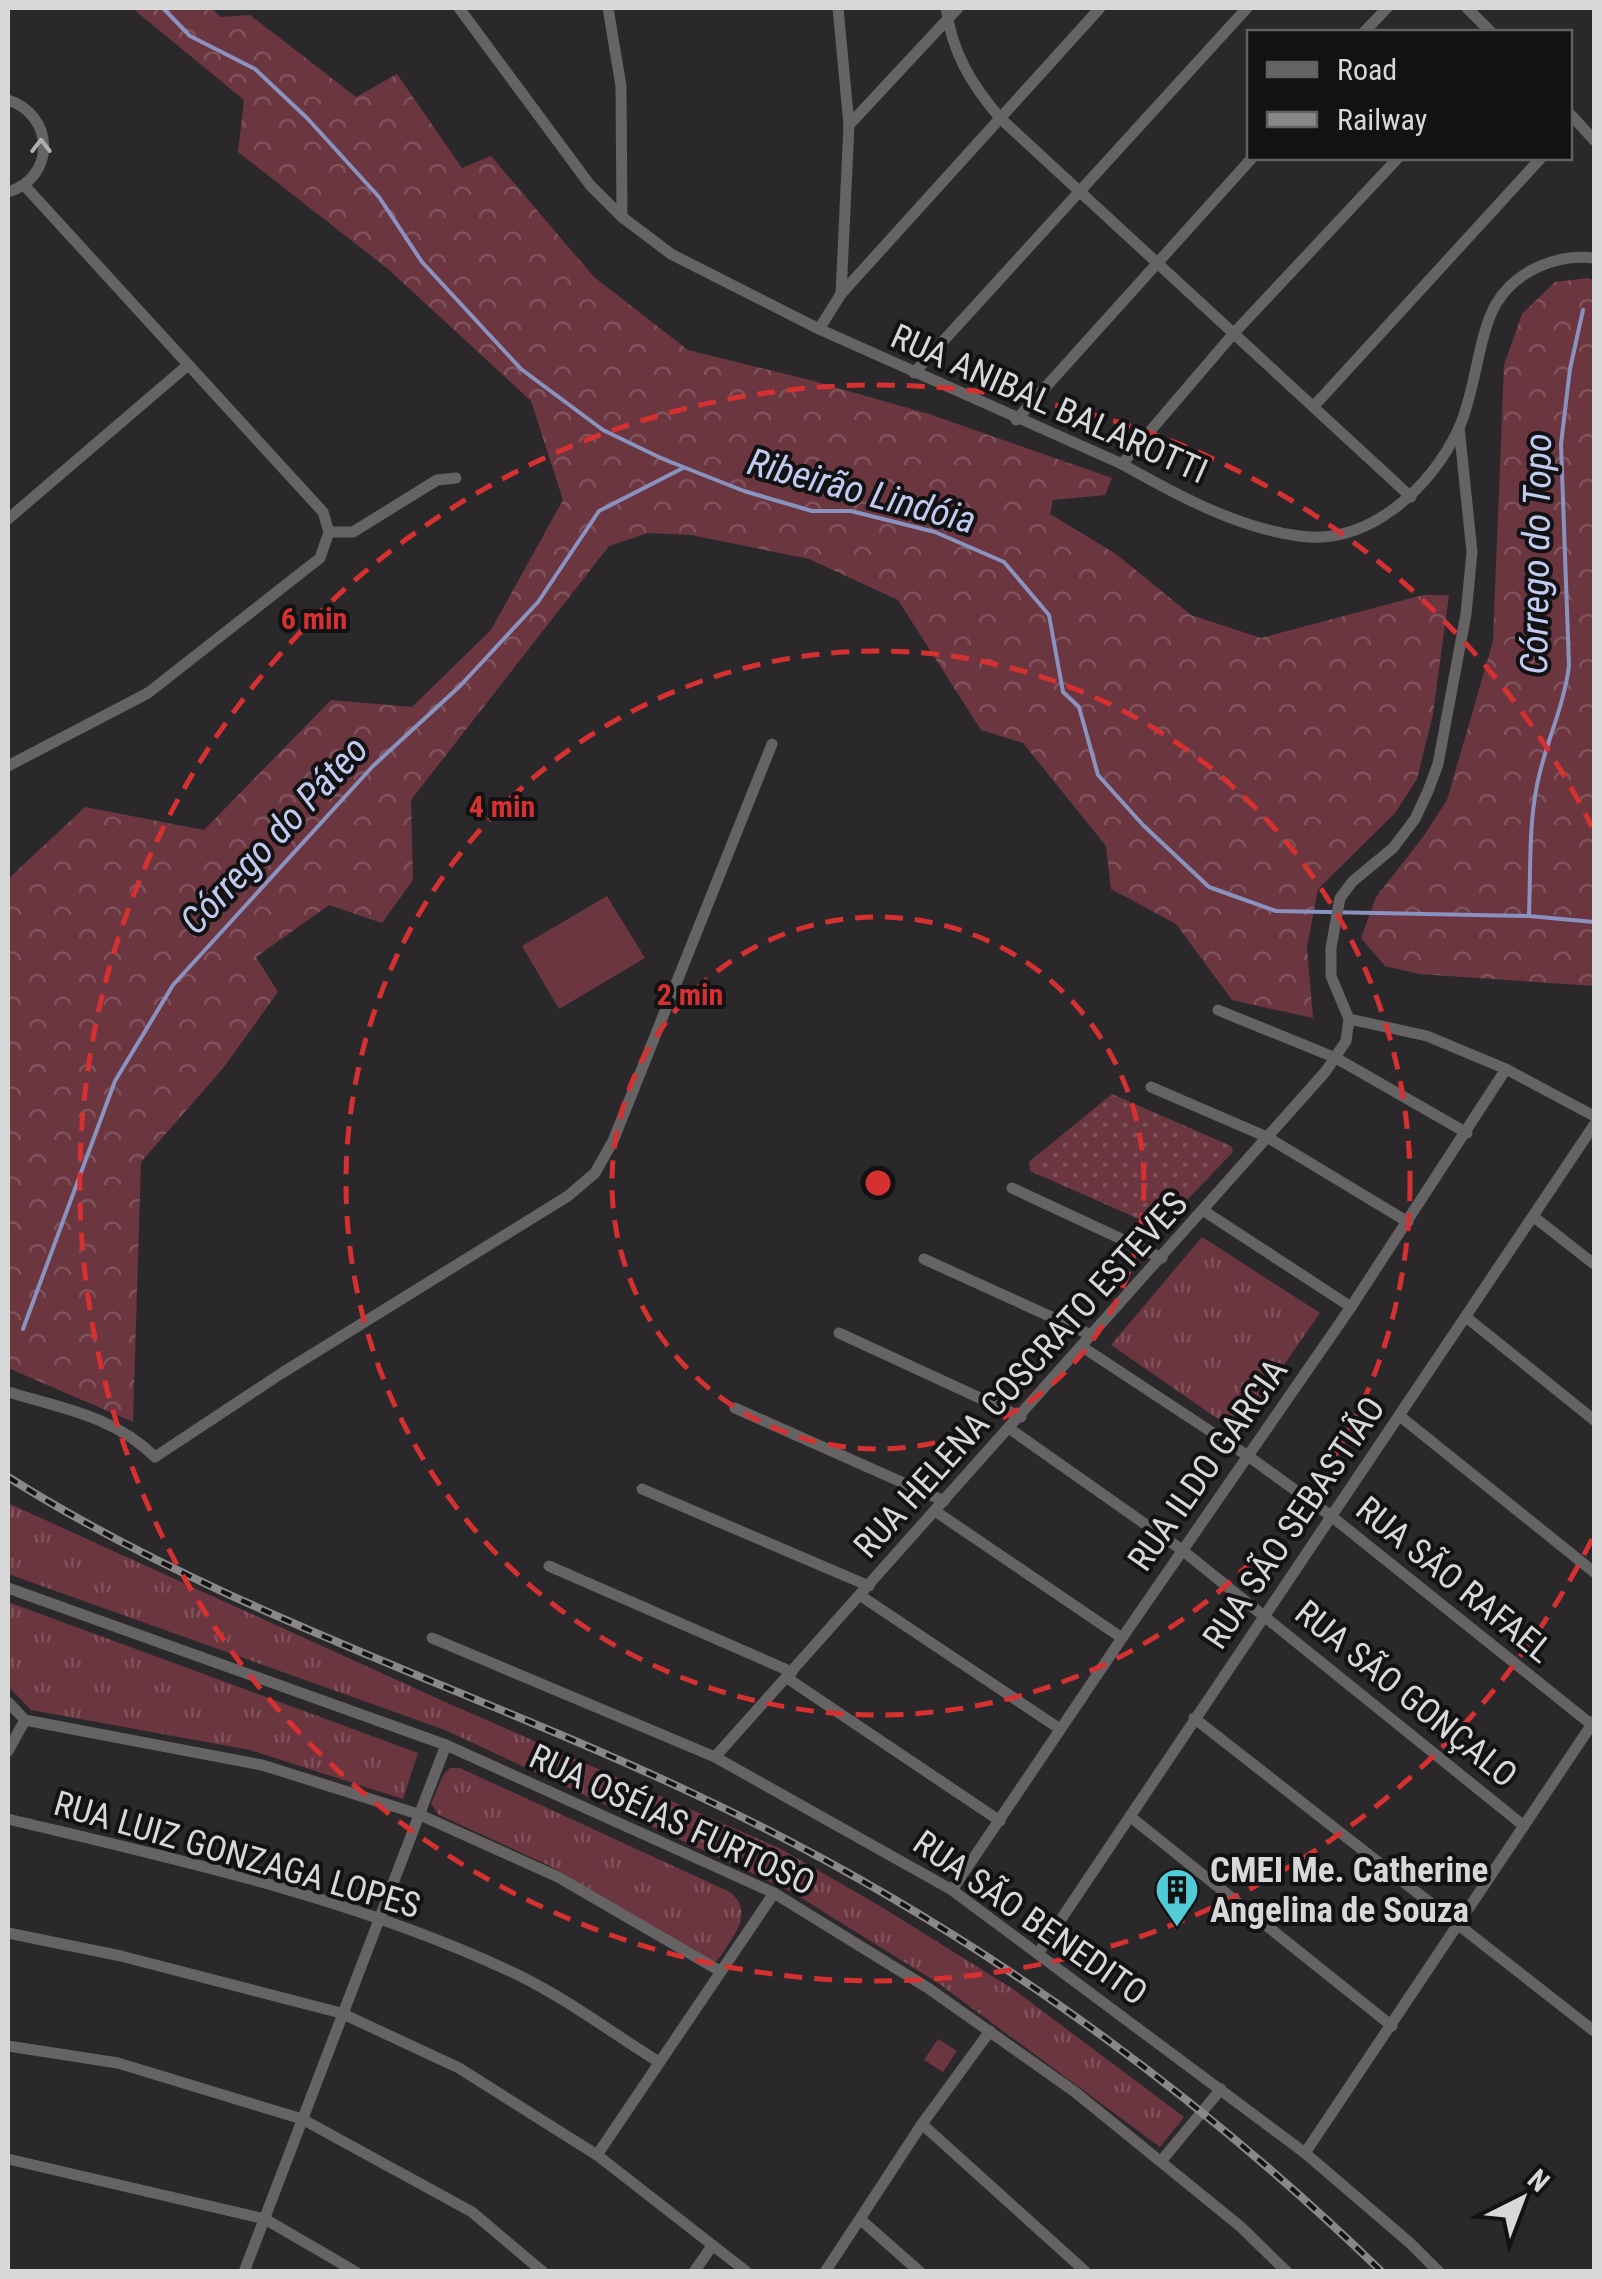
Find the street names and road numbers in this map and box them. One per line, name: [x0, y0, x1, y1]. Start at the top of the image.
street label: RUA ANIBAL BALAROTTI: [885, 316, 1213, 492]
street label: RUA HELENA COSCRATO ESTEVES: [846, 1184, 1196, 1566]
street label: RUA ILDO GARCIA: [1120, 1351, 1296, 1579]
street label: RUA SÃO SEBASTIÃO: [1195, 1389, 1393, 1657]
street label: RUA SÃO RAFAEL: [1348, 1488, 1560, 1672]
street label: RUA SÃO GONÇALO: [1287, 1592, 1525, 1796]
street label: RUA OSÉIAS FURTOSO: [523, 1736, 821, 1904]
street label: RUA LUIZ GONZAGA LOPES: [49, 1783, 425, 1927]
street label: RUA SÃO BENEDITO: [905, 1822, 1155, 2014]

